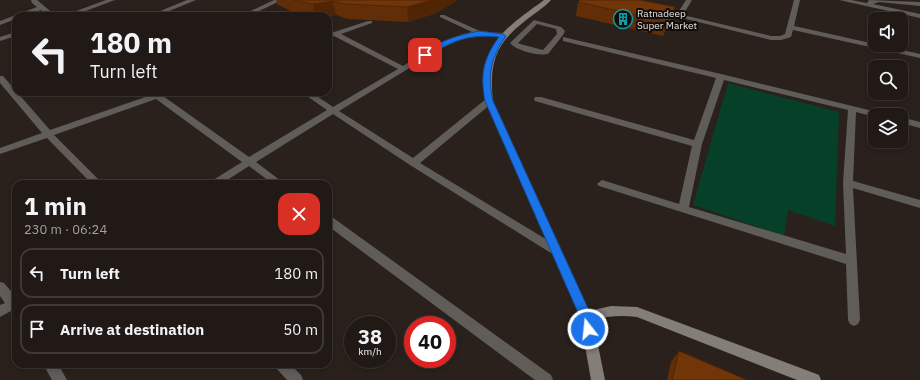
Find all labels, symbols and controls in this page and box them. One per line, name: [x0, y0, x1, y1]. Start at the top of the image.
place label: Ratnadeep Super Market: [637, 7, 698, 32]
building icon: Ratnadeep Super Market: [612, 8, 634, 30]
map controls: [868, 12, 908, 148]
button: sound: [868, 12, 908, 52]
text: 180 m: [90, 24, 172, 61]
icon: left: [24, 28, 76, 80]
pin: [408, 38, 442, 72]
icon: arrive: [414, 44, 436, 66]
text: Turn left: [90, 60, 158, 83]
button: search: [868, 60, 908, 100]
button: layers: [868, 108, 908, 148]
text: 1 min: [24, 190, 87, 222]
button: close: [278, 193, 320, 235]
text: 230 m · 06:24: [24, 221, 107, 238]
icon: left: [26, 262, 48, 284]
text: Turn left: [60, 264, 120, 283]
text: 180 m: [274, 264, 318, 283]
position arrow: [567, 308, 609, 350]
speed limit sign: 40: [404, 316, 456, 368]
icon: arrive: [26, 318, 48, 340]
text: Arrive at destination: [60, 320, 204, 339]
text: 50 m: [283, 320, 318, 339]
text: 38: [358, 323, 382, 350]
text: km/h: [358, 345, 382, 358]

